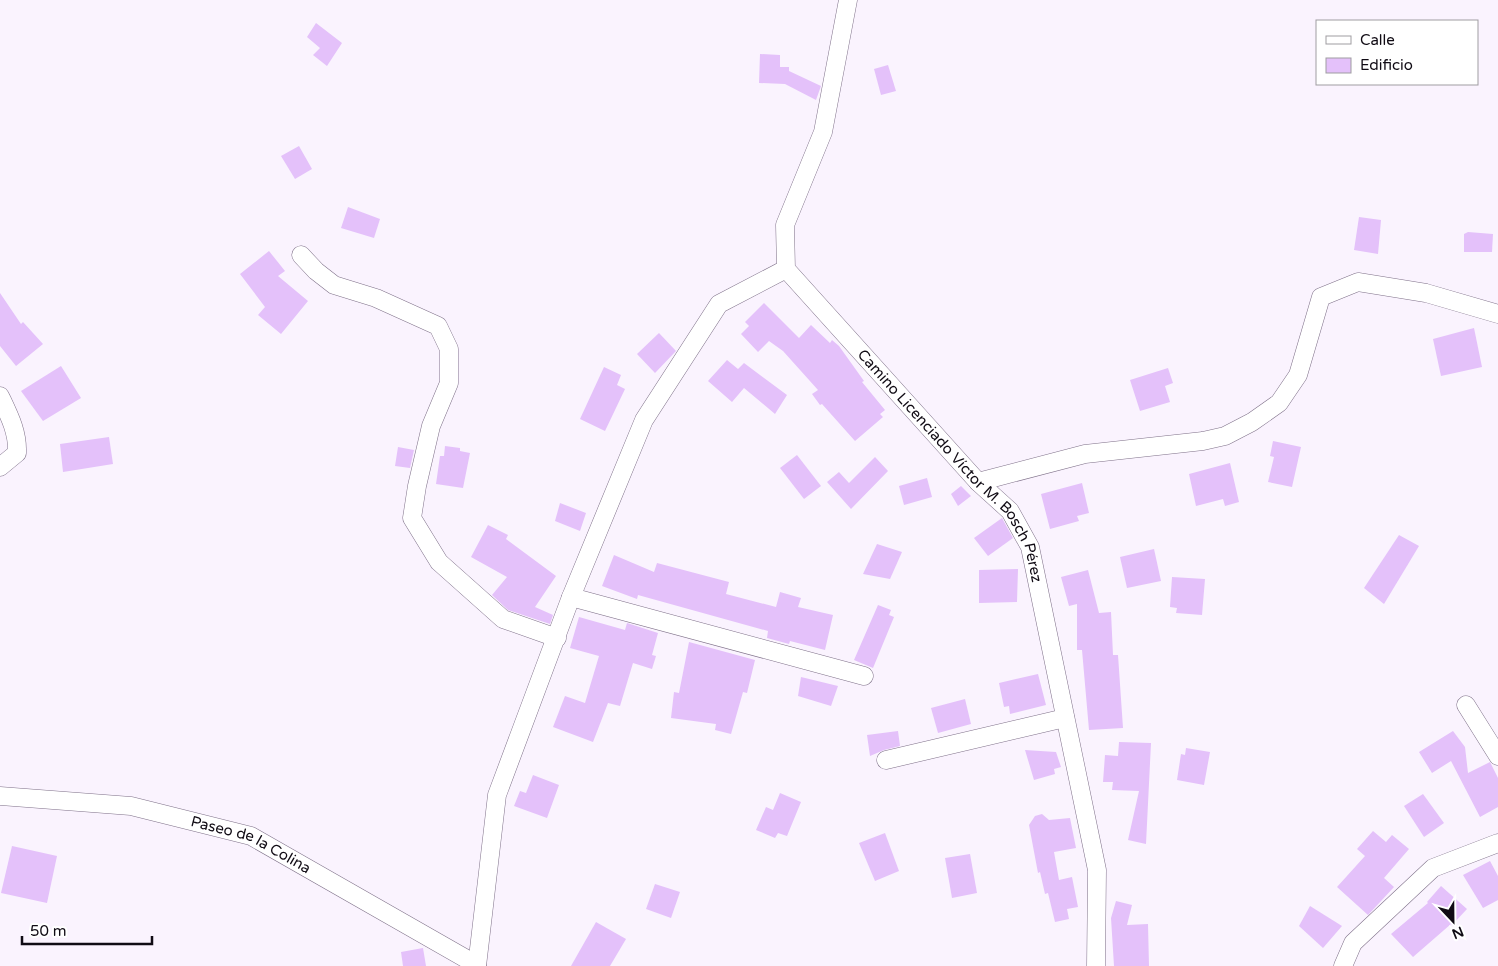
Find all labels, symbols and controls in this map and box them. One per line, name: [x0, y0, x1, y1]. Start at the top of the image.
legend: [1316, 20, 1478, 85]
text: Calle: [1360, 31, 1395, 49]
text: Edificio: [1360, 56, 1413, 74]
street label: Camino Licenciado Víctor M. Bosch Pérez: [854, 346, 1046, 584]
street label: Paseo de la Colina: [189, 812, 314, 877]
north arrow: [1428, 896, 1478, 946]
scale bar: [22, 914, 152, 946]
text: 50 m: [30, 922, 67, 940]
text: N: [1449, 923, 1466, 943]

